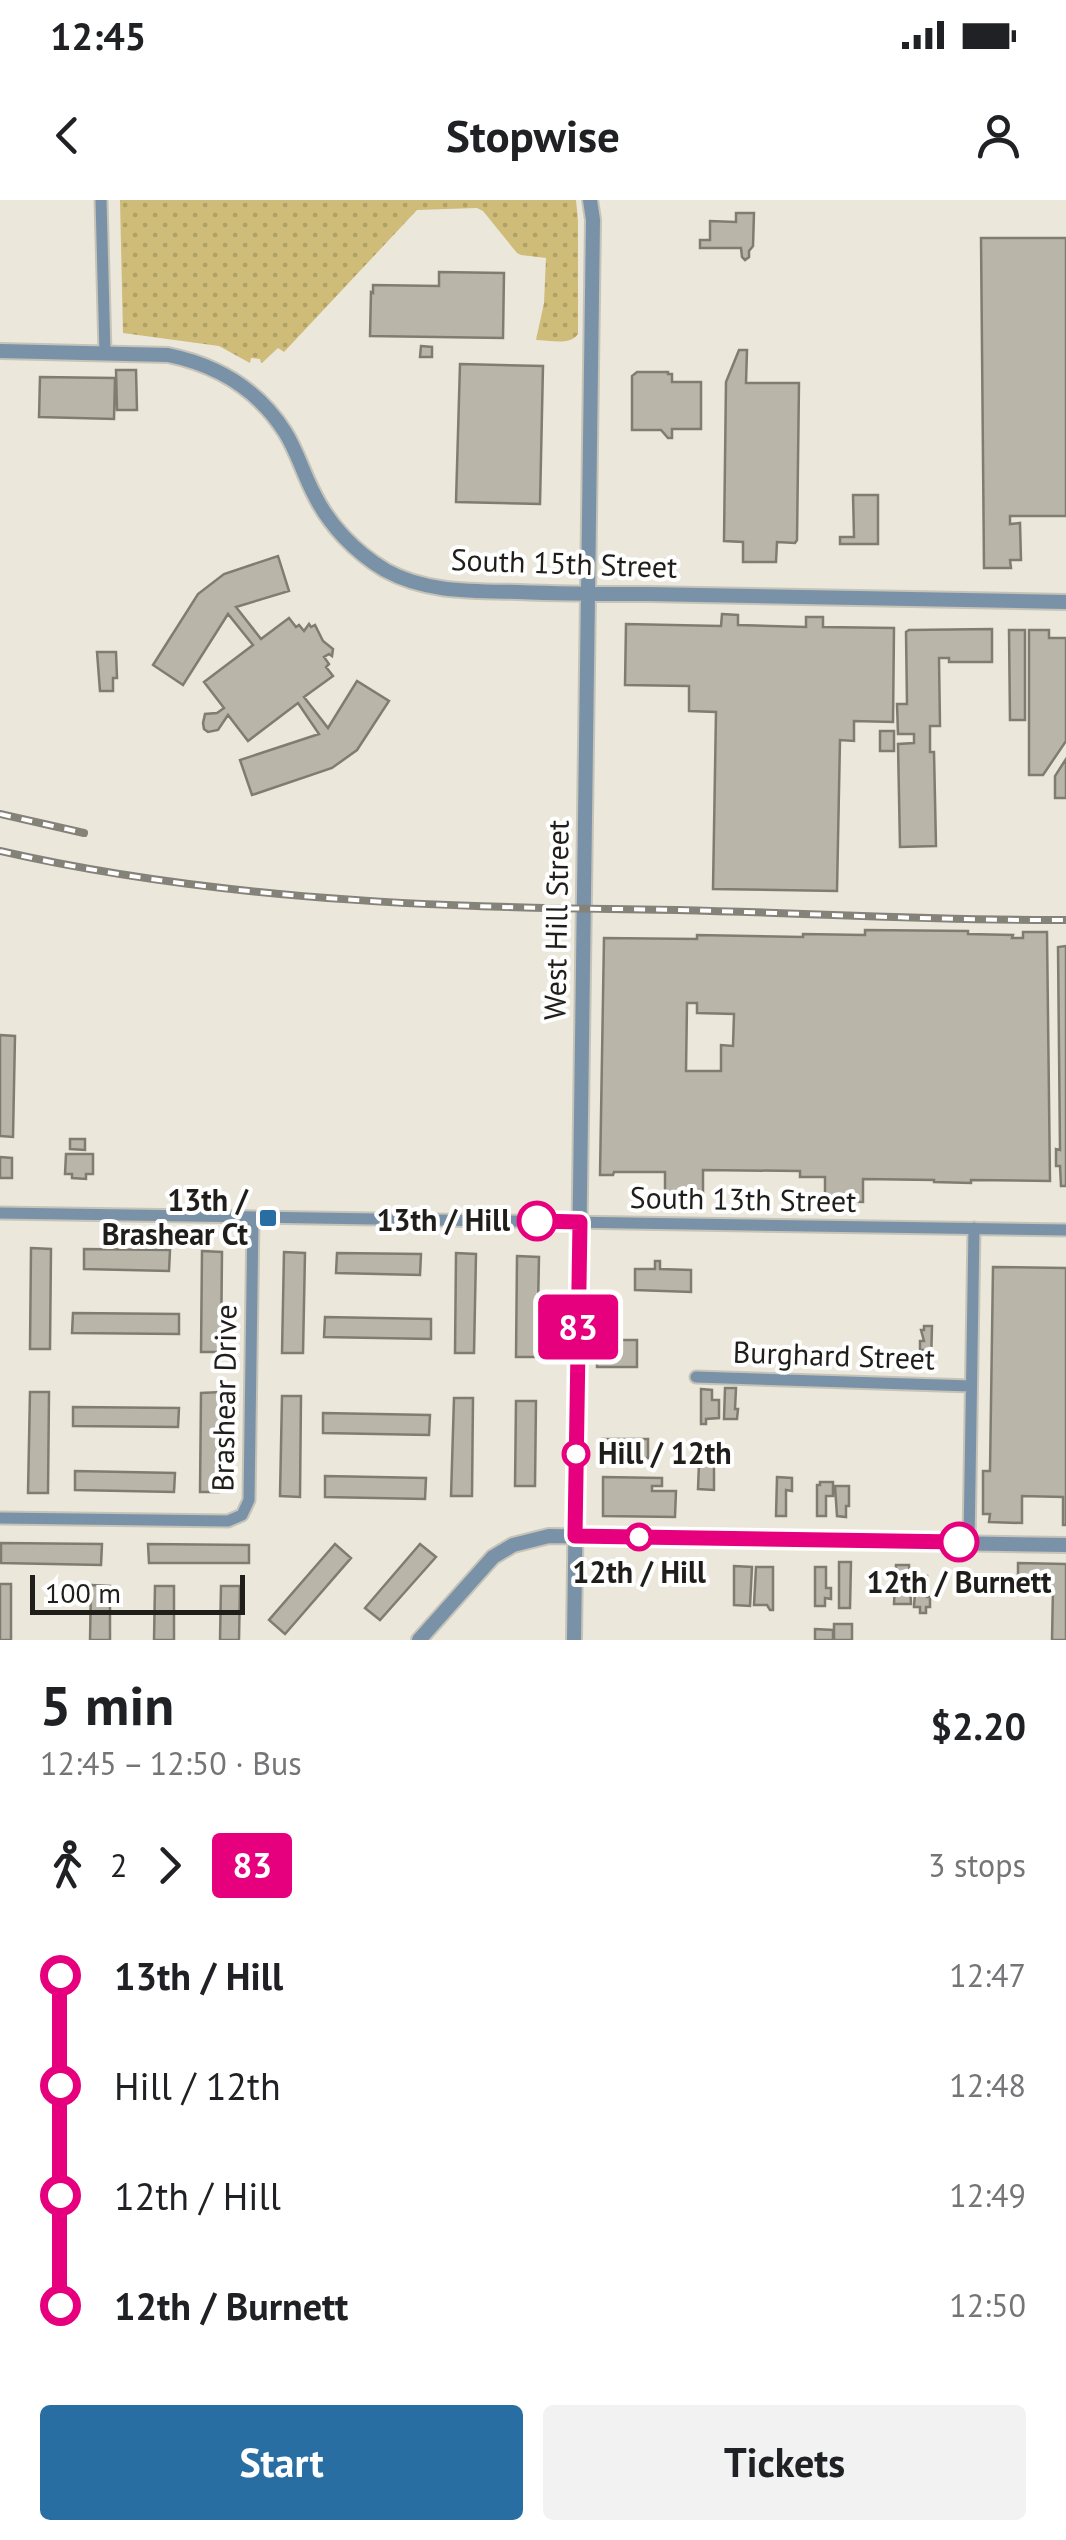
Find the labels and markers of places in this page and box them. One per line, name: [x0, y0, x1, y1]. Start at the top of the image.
place label: 13th / Brashear Ct: [102, 1180, 249, 1253]
place label: 13th / Hill: [377, 1200, 510, 1239]
marker: 13th / Hill: [518, 1202, 556, 1240]
marker: 13th / Brashear Ct: [257, 1207, 279, 1229]
place label: Hill / 12th: [598, 1433, 732, 1472]
marker: Hill / 12th: [563, 1441, 589, 1467]
marker: 12th / Burnett: [940, 1523, 978, 1561]
marker: 12th / Hill: [626, 1524, 652, 1550]
place label: 12th / Hill: [572, 1552, 706, 1591]
place label: 12th / Burnett: [867, 1562, 1052, 1601]

